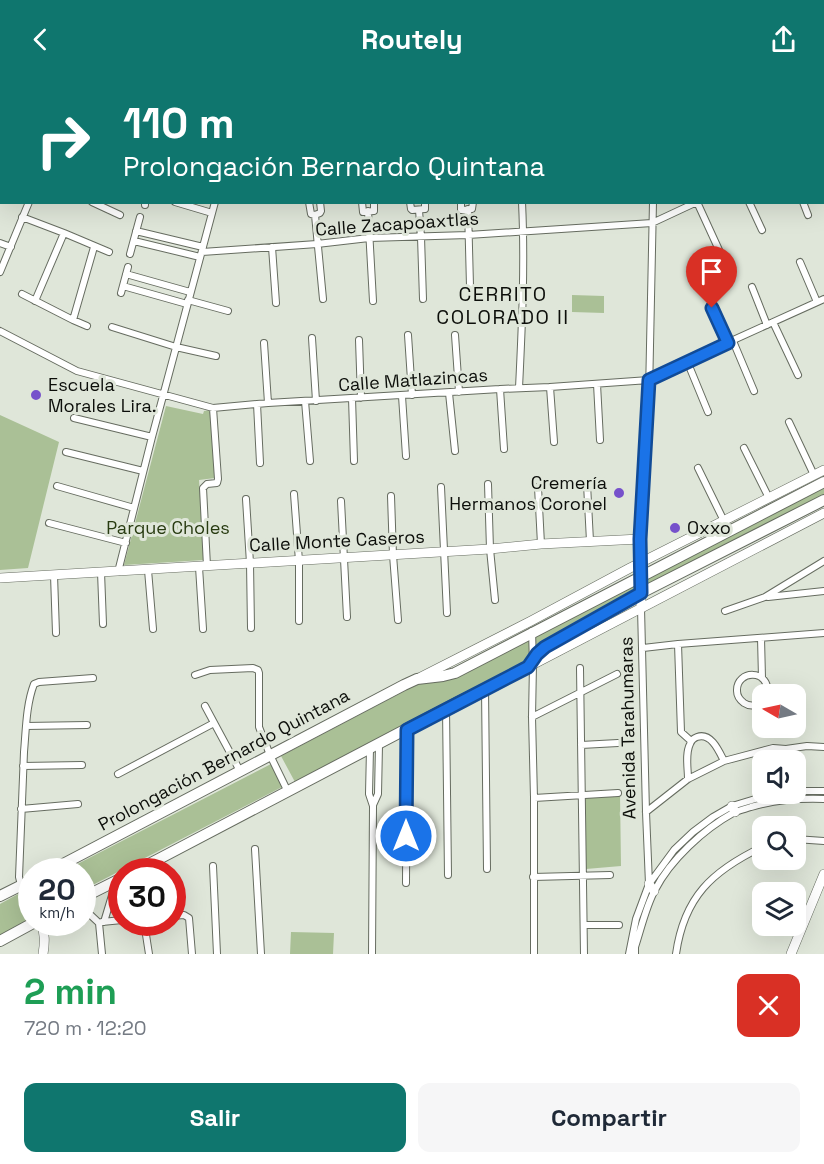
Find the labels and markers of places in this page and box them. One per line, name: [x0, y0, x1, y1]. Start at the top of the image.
pin: [686, 246, 737, 308]
place label: Escuela Morales Lira.: [48, 373, 156, 417]
marker: Escuela Morales Lira.: [29, 388, 43, 402]
place label: Cremería Hermanos Coronel: [449, 471, 607, 515]
marker: Cremería Hermanos Coronel: [612, 486, 626, 500]
place label: Oxxo: [687, 516, 731, 539]
marker: Oxxo: [668, 521, 682, 535]

